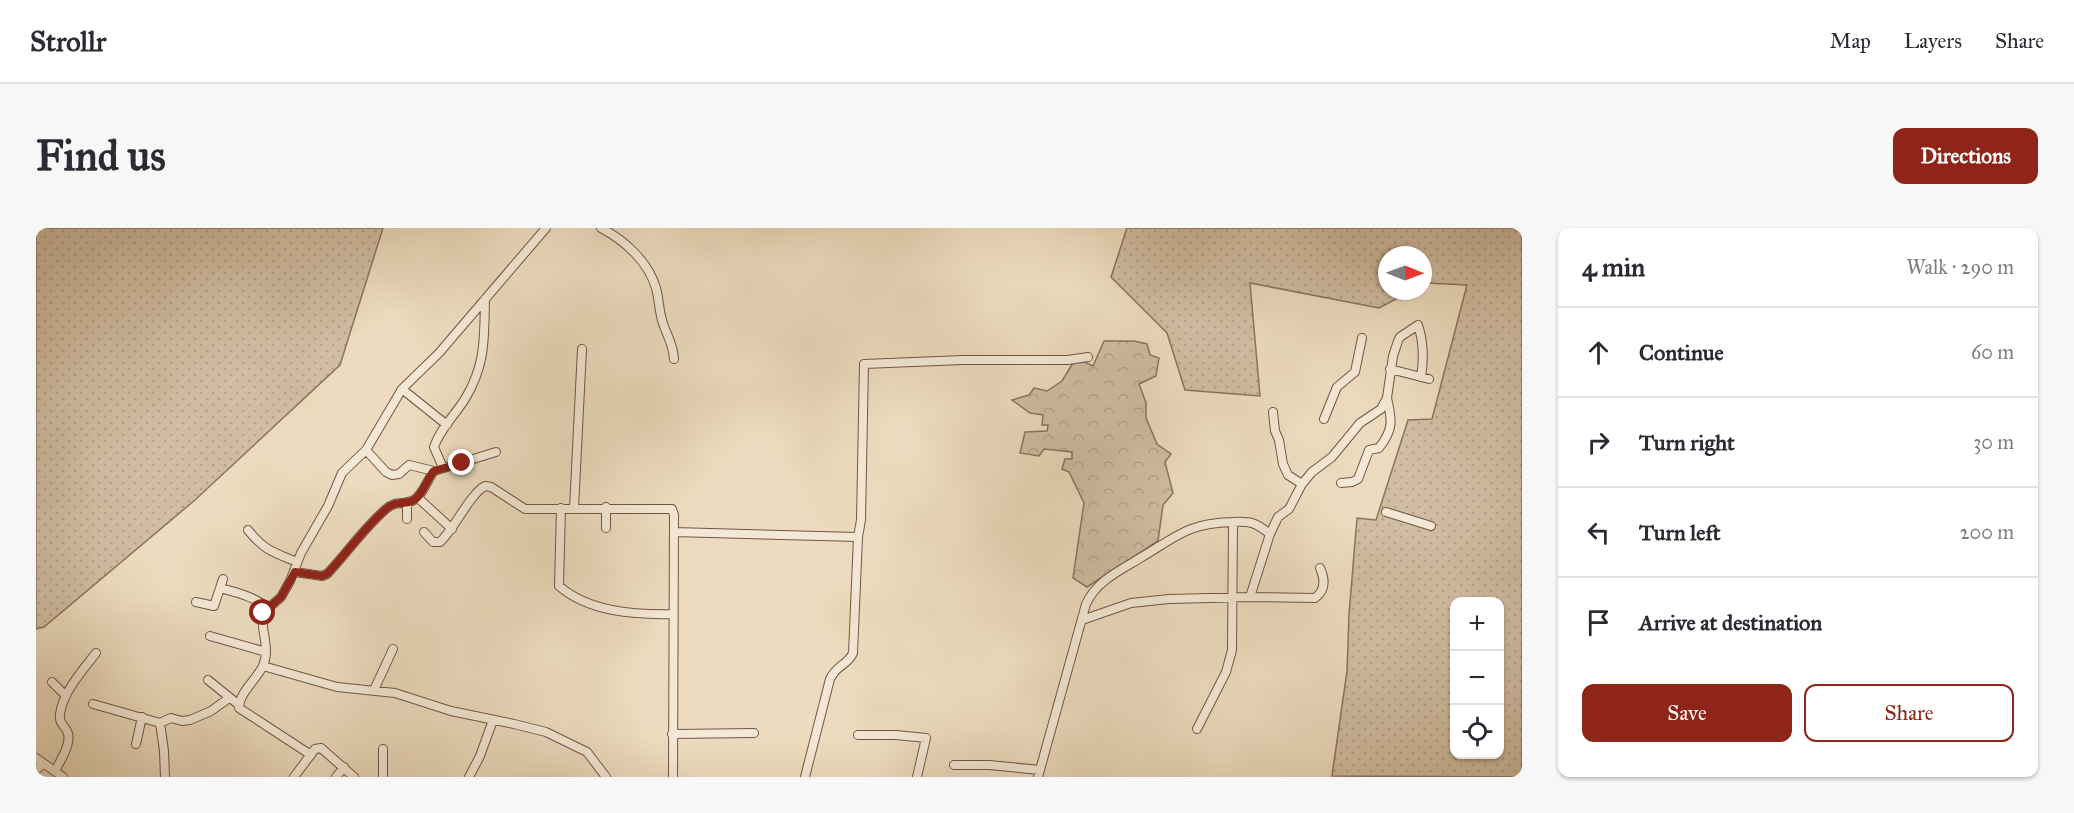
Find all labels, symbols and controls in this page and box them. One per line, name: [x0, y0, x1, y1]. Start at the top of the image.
text: Strollr: [30, 24, 106, 59]
text: Map: [1830, 28, 1871, 54]
text: Layers: [1904, 28, 1962, 54]
text: Share: [1995, 28, 2044, 54]
button: Directions: [1893, 128, 2038, 184]
text: Find us: [36, 130, 166, 182]
north arrow: [1378, 246, 1432, 300]
text: 4 min: [1582, 251, 1645, 283]
text: Walk · 290 m: [1906, 255, 2014, 279]
icon: ahead: [1582, 336, 1615, 369]
text: Continue: [1639, 339, 1724, 366]
text: 60 m: [1971, 340, 2014, 364]
icon: right: [1582, 426, 1615, 459]
text: Turn right: [1639, 429, 1735, 456]
text: 30 m: [1973, 430, 2014, 454]
route end: [448, 449, 474, 475]
icon: left: [1582, 516, 1615, 549]
text: Turn left: [1639, 519, 1721, 546]
text: 200 m: [1960, 520, 2014, 544]
map controls: [1450, 597, 1504, 759]
button: +: [1450, 597, 1504, 651]
route start: [249, 599, 275, 625]
icon: arrive: [1582, 606, 1615, 639]
text: Arrive at destination: [1639, 609, 1822, 636]
button: −: [1450, 651, 1504, 705]
button: Save: [1582, 684, 1792, 742]
button: Share: [1804, 684, 2014, 742]
button: locate: [1450, 705, 1504, 759]

